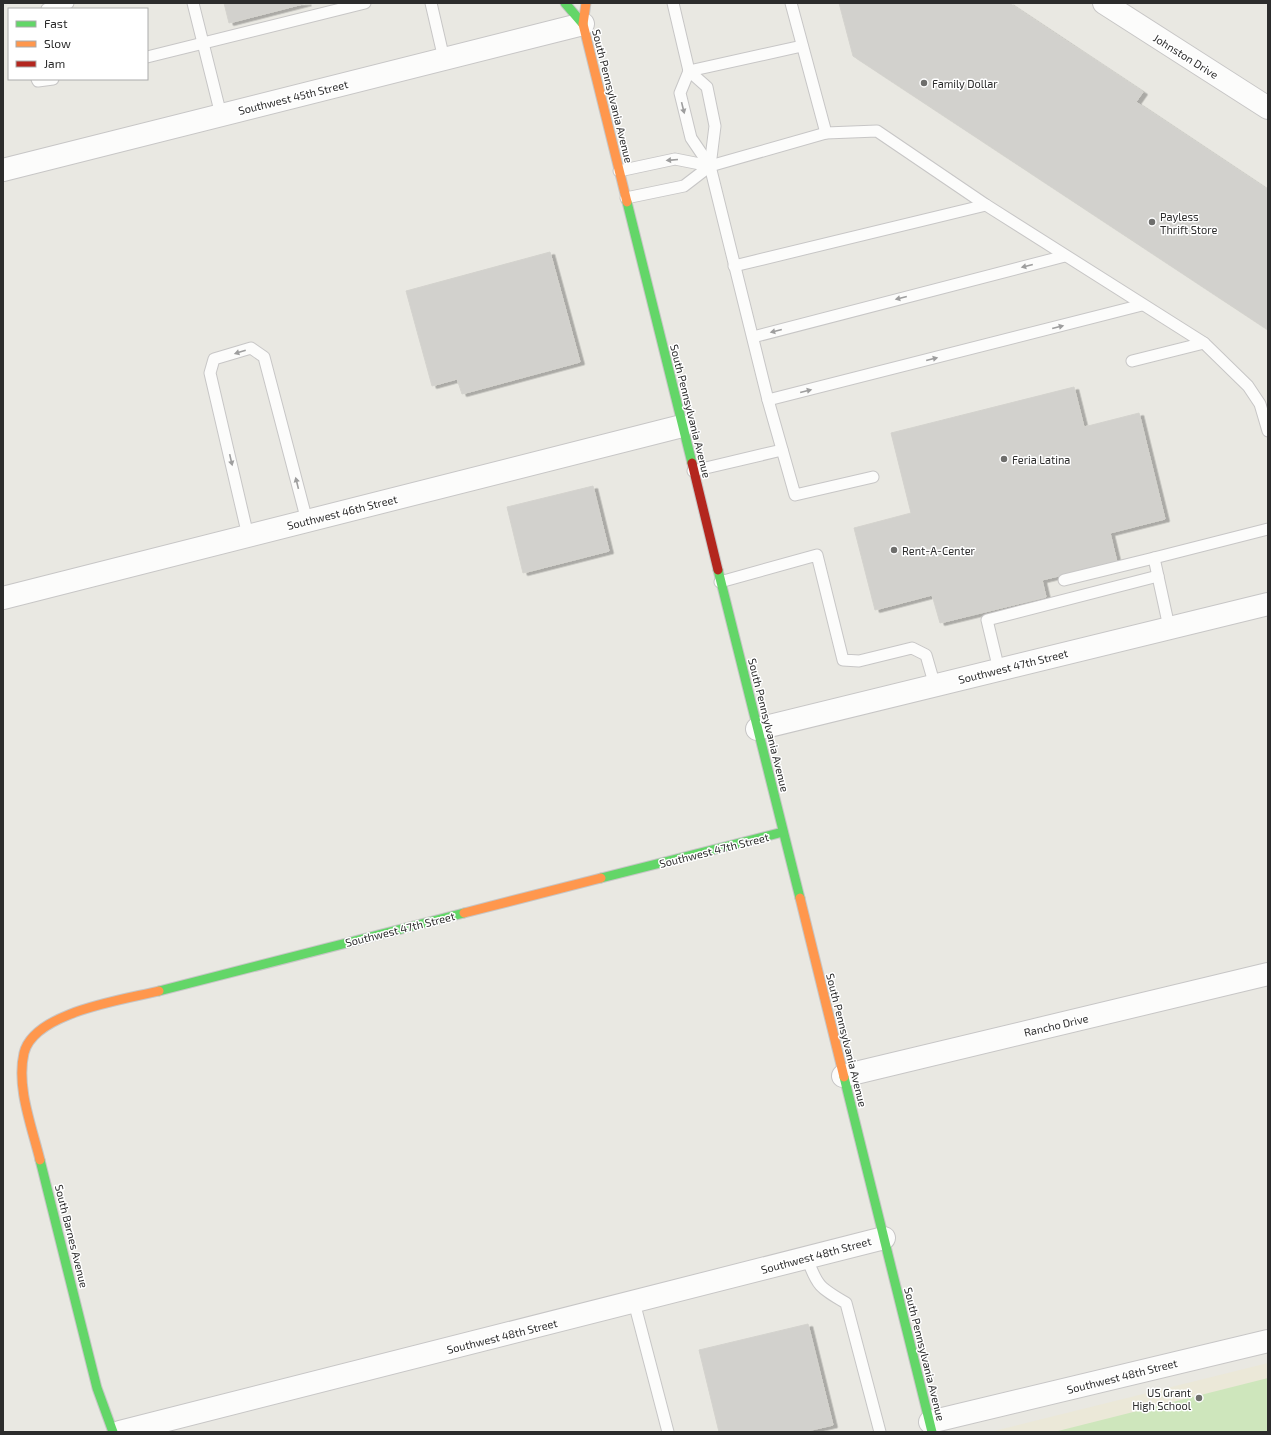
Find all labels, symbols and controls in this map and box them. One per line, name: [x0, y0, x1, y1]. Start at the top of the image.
legend: [8, 8, 148, 80]
text: Fast: [44, 16, 68, 30]
street label: South Pennsylvania Avenue: [590, 28, 636, 164]
street label: Johnston Drive: [1151, 31, 1221, 81]
text: Slow: [44, 36, 71, 50]
text: Jam: [44, 56, 65, 70]
street label: Southwest 45th Street: [237, 77, 349, 117]
place label: Family Dollar: [932, 77, 998, 90]
marker: Family Dollar: [919, 78, 929, 88]
one-way arrow: [681, 101, 687, 114]
one-way arrow: [666, 157, 678, 164]
place label: Payless Thrift Store: [1160, 210, 1218, 236]
marker: Payless Thrift Store: [1147, 217, 1157, 227]
one-way arrow: [1021, 263, 1033, 269]
one-way arrow: [895, 295, 907, 301]
one-way arrow: [1051, 323, 1064, 329]
one-way arrow: [769, 328, 782, 334]
street label: South Pennsylvania Avenue: [668, 343, 714, 479]
one-way arrow: [234, 349, 246, 355]
one-way arrow: [925, 355, 938, 361]
one-way arrow: [799, 387, 812, 393]
one-way arrow: [228, 453, 234, 466]
place label: Feria Latina: [1012, 453, 1070, 466]
marker: Feria Latina: [999, 454, 1009, 464]
one-way arrow: [294, 477, 300, 489]
street label: Southwest 46th Street: [286, 492, 398, 532]
place label: Rent-A-Center: [902, 544, 976, 557]
marker: Rent-A-Center: [889, 545, 899, 555]
street label: Southwest 47th Street: [957, 646, 1069, 686]
street label: South Pennsylvania Avenue: [746, 657, 792, 793]
street label: Southwest 47th Street: [658, 830, 770, 870]
street label: Southwest 47th Street: [344, 909, 456, 949]
street label: South Pennsylvania Avenue: [824, 972, 870, 1108]
street label: Rancho Drive: [1022, 1011, 1090, 1039]
street label: South Barnes Avenue: [53, 1183, 91, 1289]
street label: Southwest 48th Street: [760, 1234, 872, 1276]
street label: South Pennsylvania Avenue: [902, 1286, 948, 1422]
street label: Southwest 48th Street: [445, 1316, 559, 1356]
street label: Southwest 48th Street: [1065, 1356, 1179, 1396]
place label: US Grant High School: [1132, 1386, 1192, 1412]
marker: US Grant High School: [1194, 1393, 1204, 1403]

